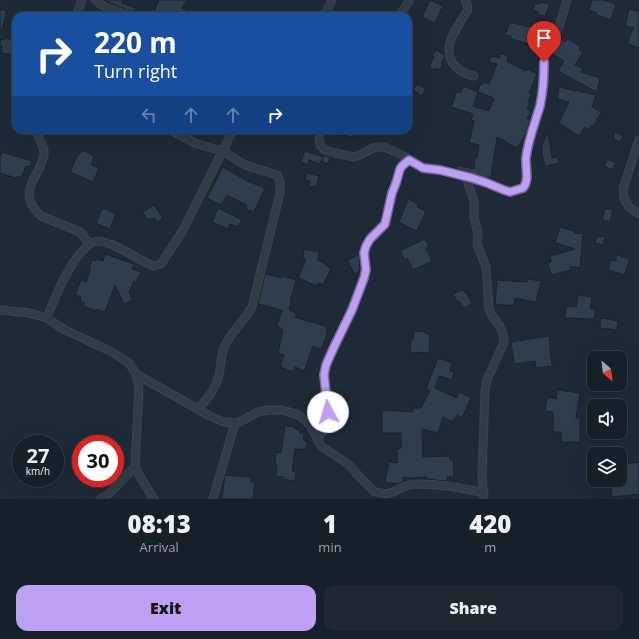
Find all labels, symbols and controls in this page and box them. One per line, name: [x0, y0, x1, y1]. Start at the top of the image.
pin: [527, 21, 561, 62]
text: 220 m: [94, 23, 177, 61]
icon: arrive: [533, 27, 555, 49]
icon: right: [28, 28, 80, 80]
text: Turn right: [94, 59, 177, 83]
icon: left: [138, 104, 160, 126]
icon: ahead: [180, 104, 202, 126]
icon: ahead: [222, 104, 244, 126]
icon: right: [264, 104, 286, 126]
north arrow: [587, 351, 627, 391]
map controls: [587, 351, 627, 487]
position arrow: [307, 391, 349, 433]
button: sound: [587, 399, 627, 439]
speed limit sign: 30: [72, 435, 124, 487]
text: 27: [27, 442, 49, 469]
button: layers: [587, 447, 627, 487]
text: km/h: [26, 464, 50, 478]
text: 08:13: [128, 507, 191, 540]
text: 1: [323, 507, 337, 540]
text: 420: [469, 507, 511, 540]
text: Arrival: [140, 538, 179, 556]
text: min: [318, 538, 342, 556]
text: m: [484, 538, 496, 556]
button: Exit: [16, 585, 316, 631]
button: Share: [324, 585, 623, 631]

